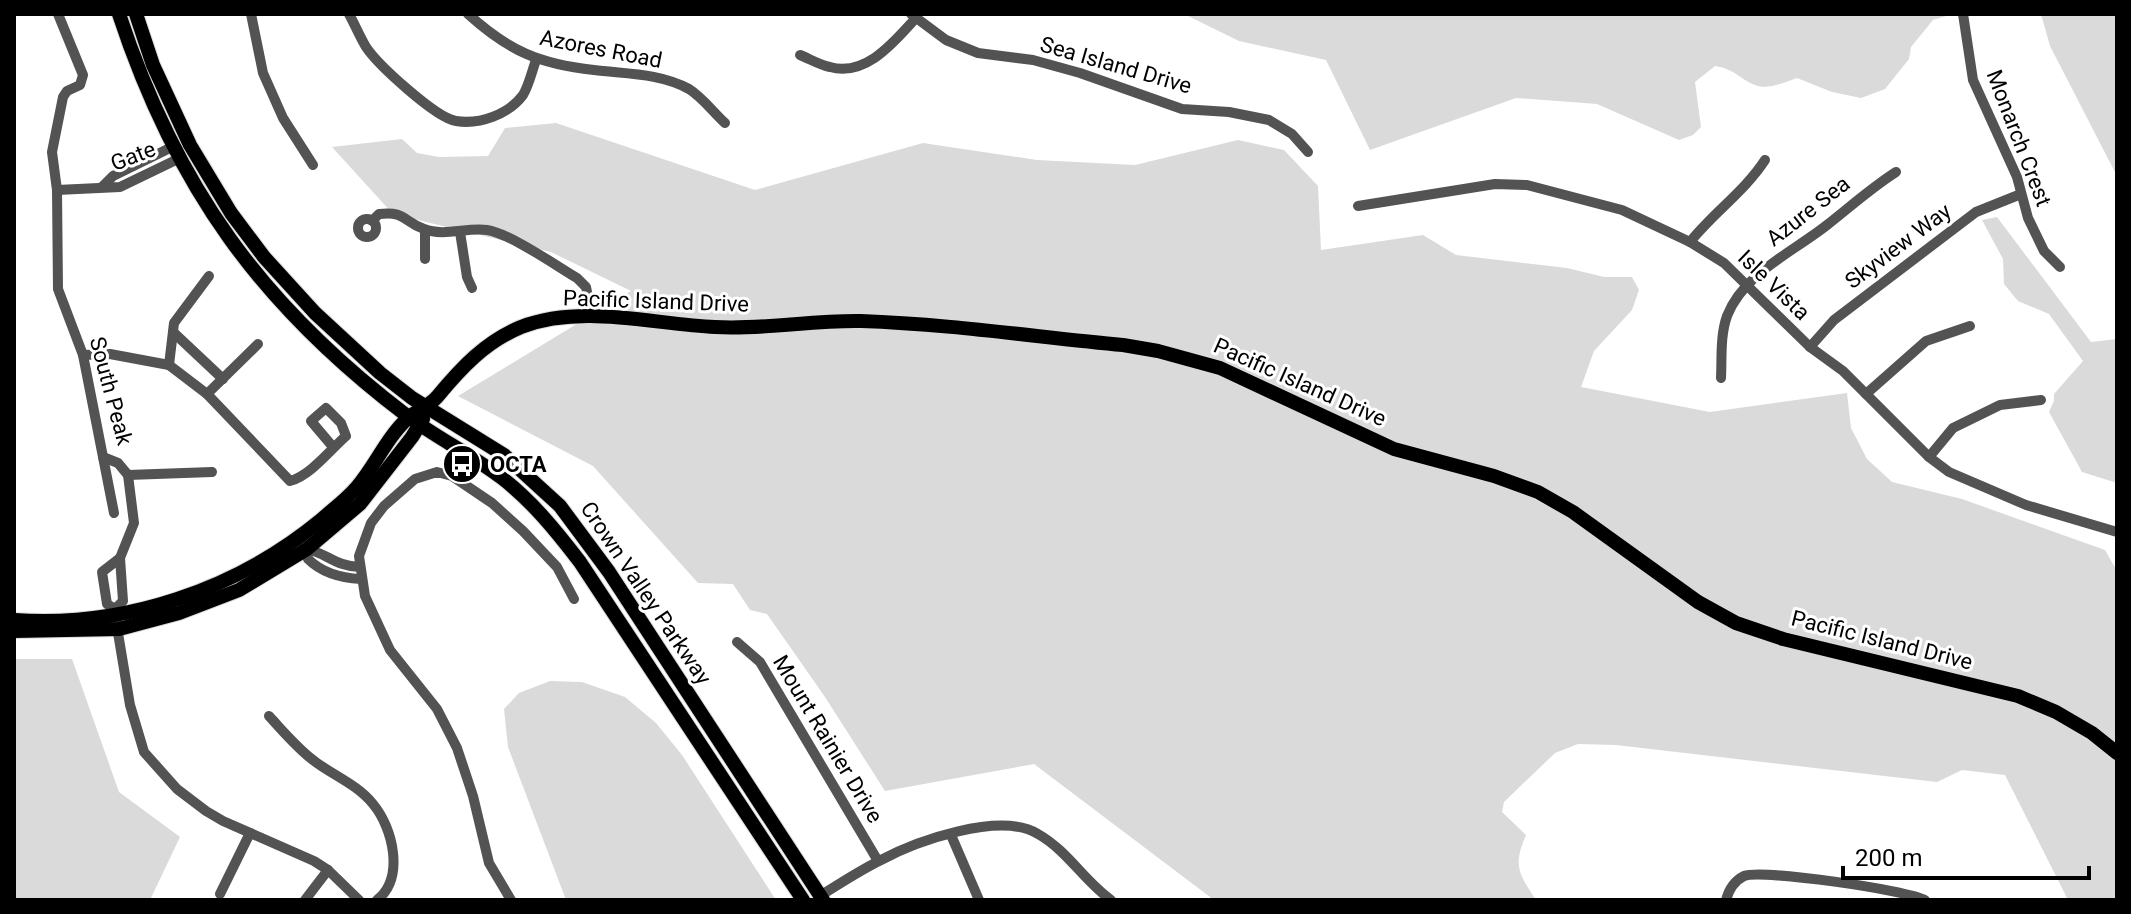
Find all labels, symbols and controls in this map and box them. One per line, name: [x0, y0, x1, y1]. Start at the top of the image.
street label: Azores Road: [538, 25, 664, 73]
street label: Sea Island Drive: [1037, 31, 1195, 99]
street label: Monarch Crest: [1982, 66, 2056, 210]
street label: Gate: [107, 136, 159, 176]
street label: Azure Sea: [1761, 171, 1855, 251]
street label: Skyview Way: [1840, 198, 1956, 294]
street label: Isle Vista: [1733, 245, 1815, 325]
street label: Pacific Island Drive: [563, 285, 749, 317]
street label: Pacific Island Drive: [1210, 333, 1390, 431]
street label: South Peak: [85, 334, 138, 449]
bus stop icon: OCTA: [441, 443, 483, 485]
place label: OCTA: [490, 452, 547, 477]
street label: Crown Valley Parkway: [576, 497, 717, 690]
street label: Pacific Island Drive: [1789, 605, 1975, 675]
street label: Mount Rainier Drive: [768, 651, 888, 827]
scale bar: [1843, 830, 2089, 880]
text: 200 m: [1855, 844, 1922, 872]

